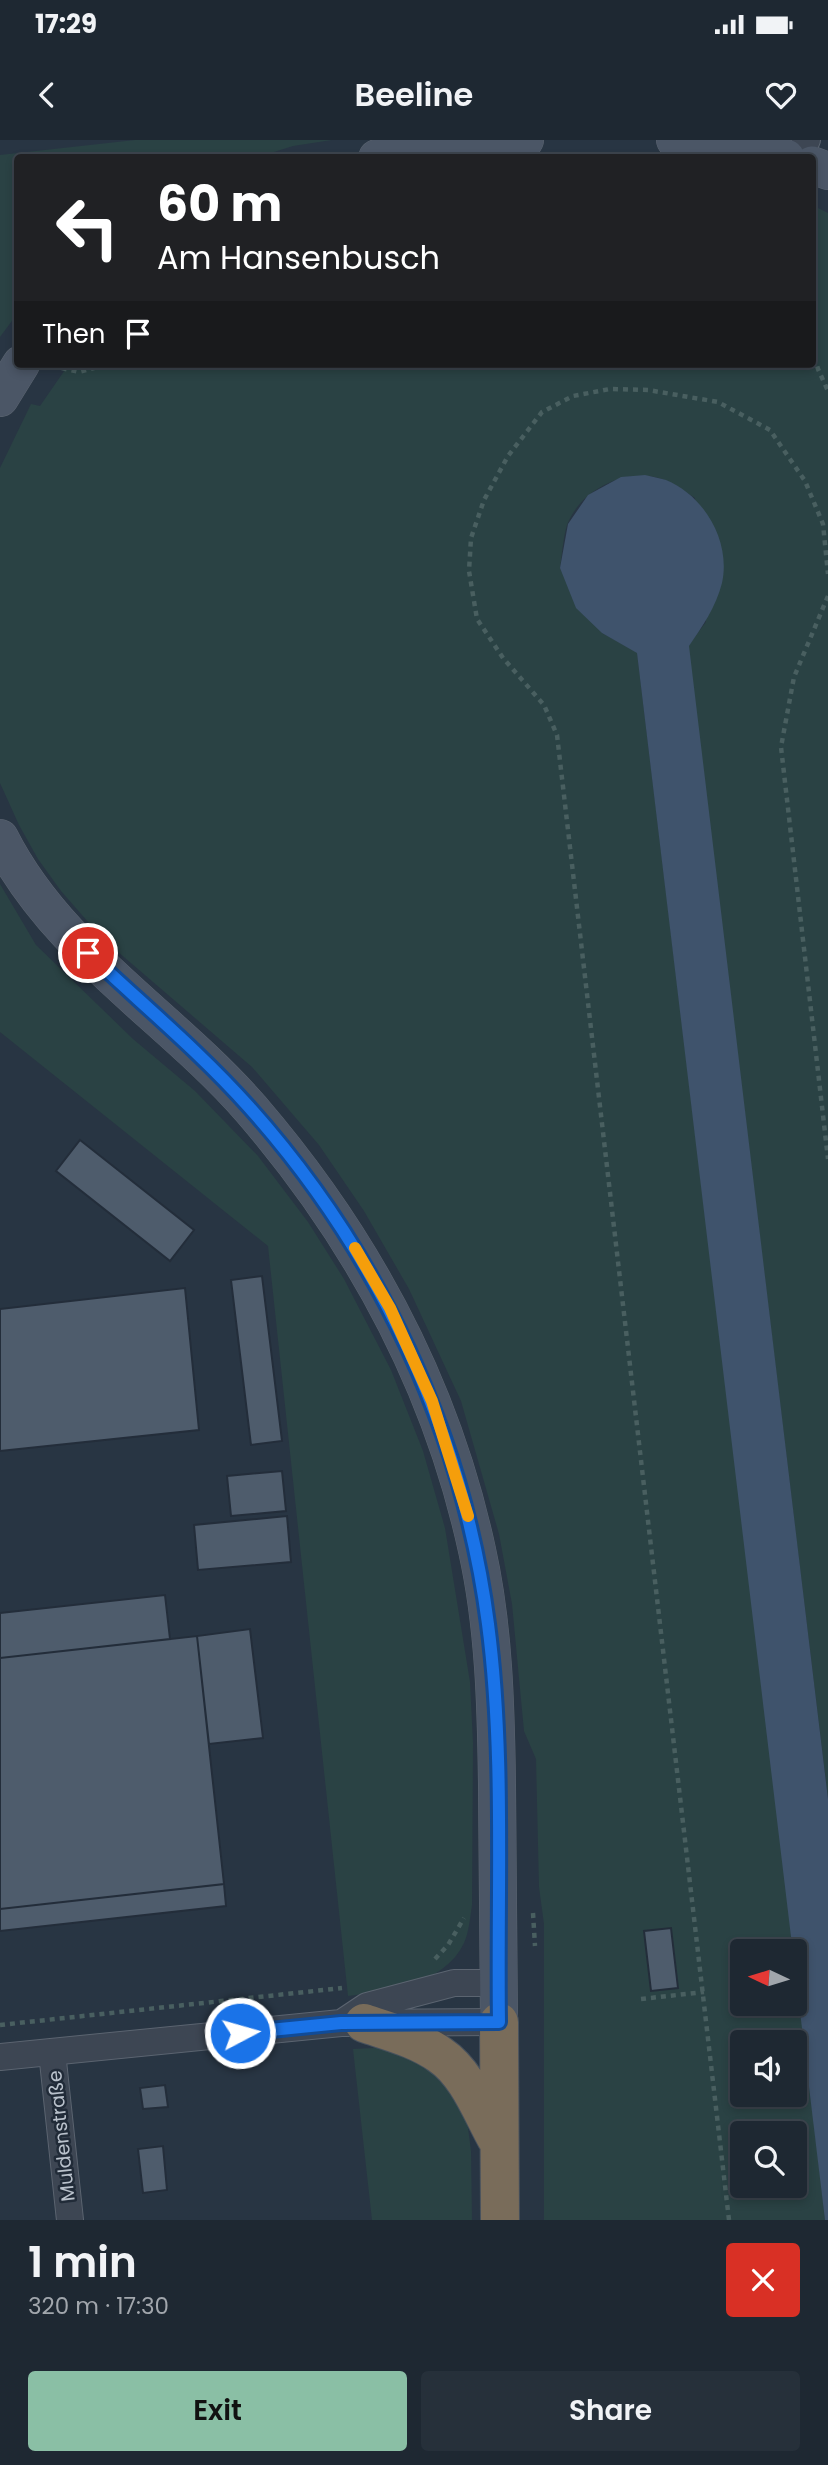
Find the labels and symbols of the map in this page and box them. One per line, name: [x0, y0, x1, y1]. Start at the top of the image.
pin: [58, 923, 118, 983]
north arrow: [730, 1939, 807, 2016]
position arrow: [203, 1996, 277, 2070]
street label: Muldenstraße: [41, 2069, 82, 2203]

